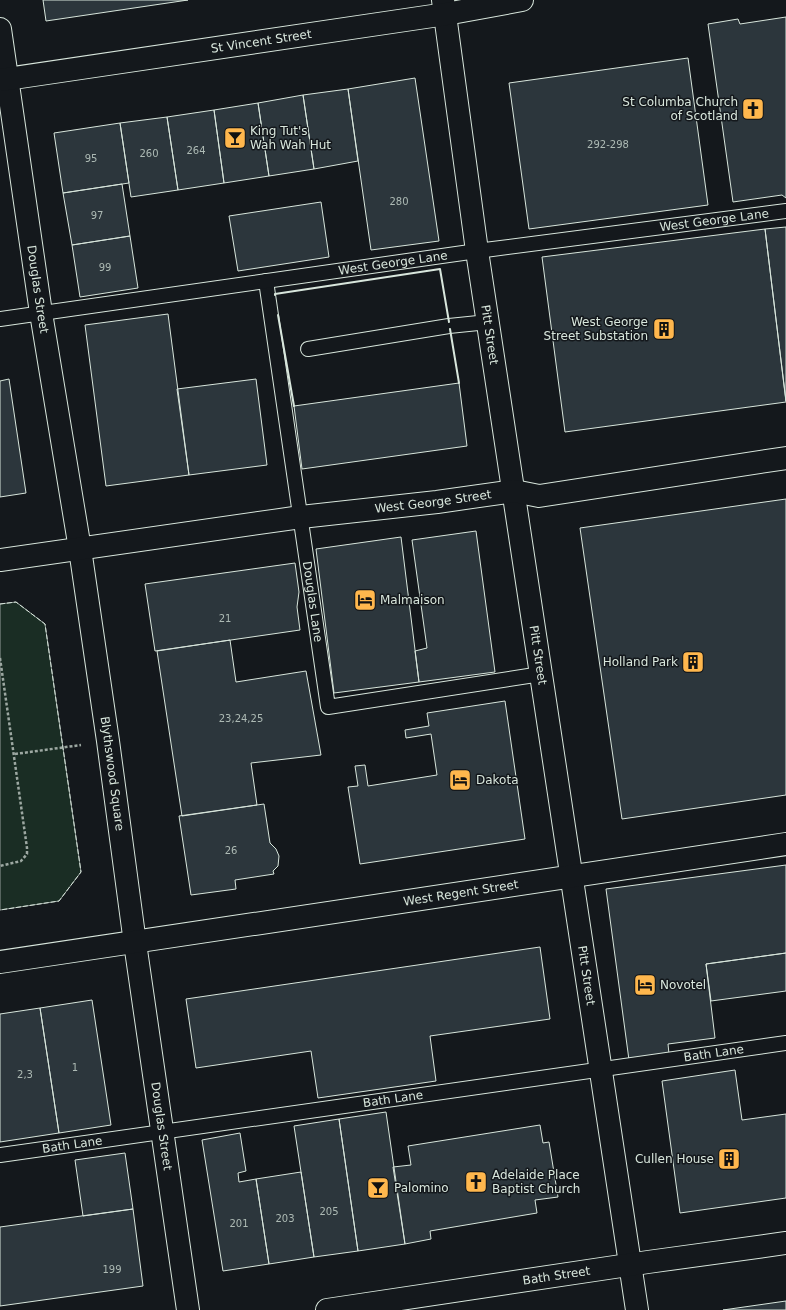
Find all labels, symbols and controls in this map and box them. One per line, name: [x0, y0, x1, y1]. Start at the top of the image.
street label: St Vincent Street: [210, 27, 313, 56]
place label: St Columba Church of Scotland: [622, 95, 738, 123]
church icon: St Columba Church of Scotland: [740, 96, 766, 122]
place label: King Tut's Wah Wah Hut: [250, 124, 331, 152]
bar icon: King Tut's Wah Wah Hut: [222, 125, 248, 151]
house number: 292-298: [587, 139, 629, 150]
house number: 264: [186, 145, 206, 156]
house number: 260: [139, 148, 159, 159]
house number: 95: [85, 153, 97, 164]
house number: 280: [389, 196, 409, 207]
street label: West George Lane: [659, 206, 770, 234]
house number: 97: [91, 210, 103, 221]
street label: Douglas Street: [24, 244, 51, 335]
street label: West George Lane: [338, 248, 448, 278]
house number: 99: [99, 262, 111, 273]
street label: Pitt Street: [478, 304, 501, 366]
place label: West George Street Substation: [544, 315, 648, 343]
building icon: West George Street Substation: [651, 316, 677, 342]
street label: West George Street: [374, 487, 493, 516]
street label: Douglas Lane: [300, 560, 325, 643]
hotel icon: Malmaison: [352, 587, 378, 613]
place label: Malmaison: [380, 593, 445, 607]
house number: 21: [219, 613, 231, 624]
street label: Pitt Street: [527, 624, 550, 686]
building icon: Holland Park: [680, 649, 706, 675]
place label: Holland Park: [603, 655, 678, 669]
house number: 23,24,25: [219, 713, 263, 724]
street label: Blythswood Square: [97, 715, 127, 832]
hotel icon: Dakota: [447, 767, 473, 793]
place label: Dakota: [476, 773, 519, 787]
house number: 26: [225, 845, 237, 856]
street label: West Regent Street: [402, 877, 520, 909]
street label: Pitt Street: [575, 945, 598, 1007]
hotel icon: Novotel: [632, 972, 658, 998]
place label: Novotel: [660, 978, 706, 992]
street label: Bath Lane: [683, 1042, 745, 1065]
house number: 1: [72, 1062, 78, 1073]
house number: 2,3: [17, 1069, 33, 1080]
street label: Douglas Street: [148, 1081, 175, 1172]
street label: Bath Lane: [362, 1088, 424, 1110]
street label: Bath Lane: [41, 1133, 103, 1156]
building icon: Cullen House: [716, 1146, 742, 1172]
place label: Cullen House: [635, 1152, 714, 1166]
place label: Adelaide Place Baptist Church: [492, 1168, 580, 1196]
church icon: Adelaide Place Baptist Church: [463, 1169, 489, 1195]
bar icon: Palomino: [365, 1175, 391, 1201]
place label: Palomino: [394, 1181, 449, 1195]
house number: 205: [319, 1206, 339, 1217]
house number: 203: [275, 1213, 295, 1224]
house number: 201: [229, 1218, 249, 1229]
house number: 199: [102, 1264, 122, 1275]
street label: Bath Street: [522, 1264, 592, 1288]

